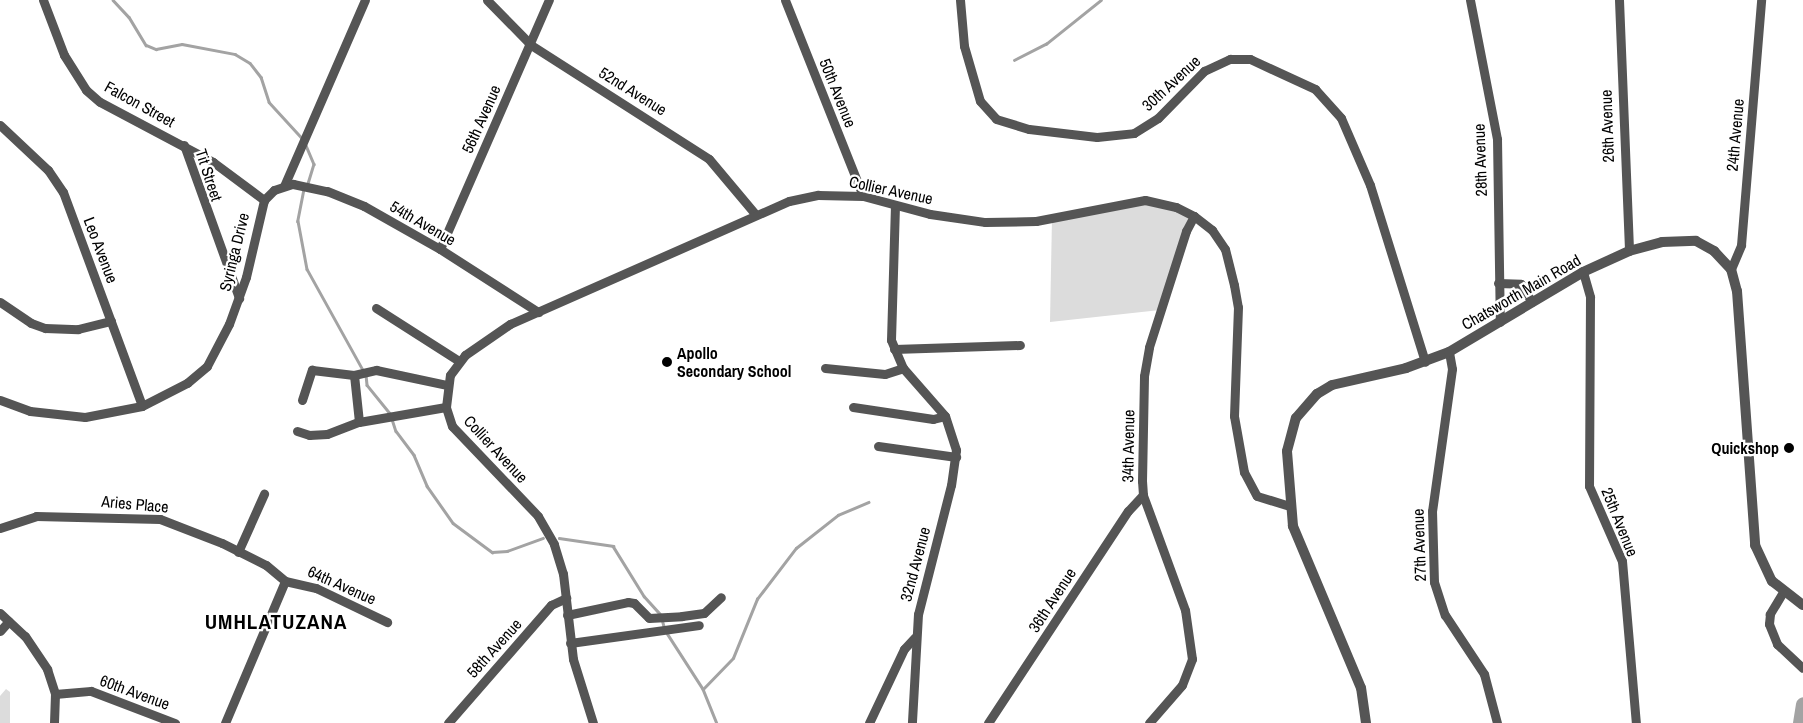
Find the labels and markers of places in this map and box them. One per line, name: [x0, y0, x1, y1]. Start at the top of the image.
place label: Apollo Secondary School: [677, 343, 791, 381]
marker: Apollo Secondary School: [661, 356, 673, 368]
place label: Quickshop: [1711, 438, 1779, 458]
marker: Quickshop: [1783, 442, 1795, 454]

